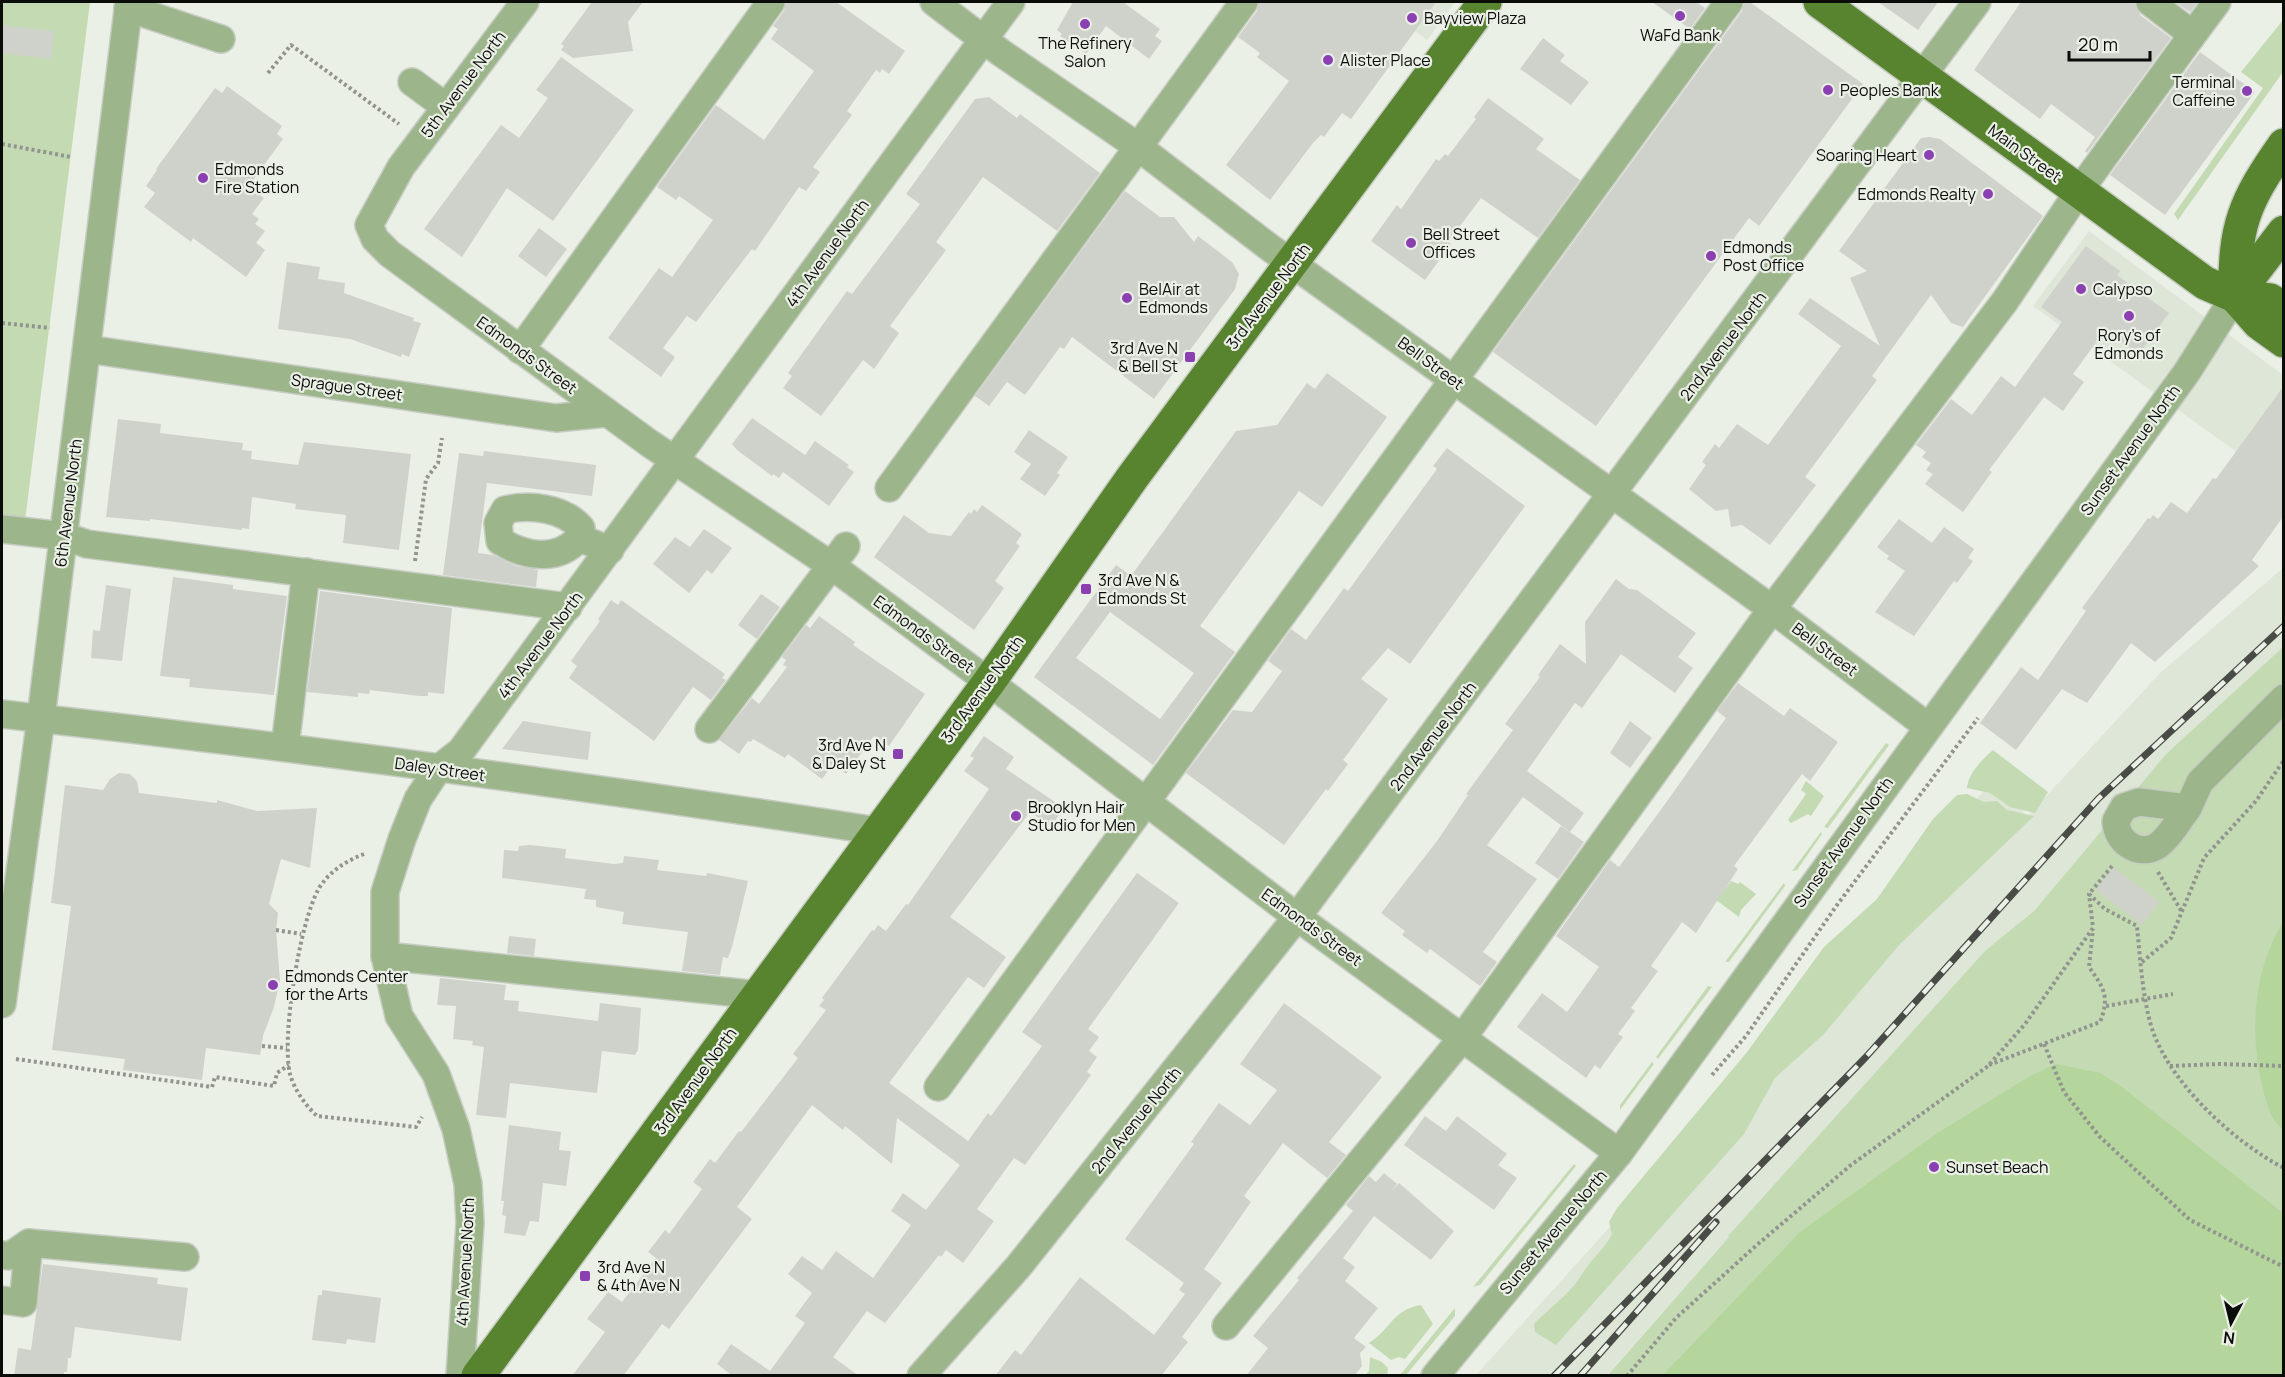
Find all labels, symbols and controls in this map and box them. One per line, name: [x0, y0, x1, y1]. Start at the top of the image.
place label: Bayview Plaza: [1424, 7, 1526, 29]
marker: WaFd Bank: [1673, 9, 1687, 23]
marker: Bayview Plaza: [1405, 11, 1419, 25]
marker: The Refinery Salon: [1078, 17, 1092, 31]
place label: WaFd Bank: [1640, 24, 1721, 46]
scale bar: [2069, 24, 2150, 62]
street label: 5th Avenue North: [416, 26, 510, 142]
place label: The Refinery Salon: [1038, 32, 1132, 72]
text: 20 m: [2078, 32, 2118, 56]
place label: Alister Place: [1340, 49, 1431, 71]
marker: Alister Place: [1321, 53, 1335, 67]
place label: Terminal Caffeine: [2172, 71, 2235, 111]
place label: Peoples Bank: [1840, 79, 1940, 101]
marker: Peoples Bank: [1821, 83, 1835, 97]
marker: Terminal Caffeine: [2240, 84, 2254, 98]
street label: Main Street: [1984, 119, 2066, 187]
place label: Soaring Heart: [1816, 144, 1917, 166]
marker: Soaring Heart: [1922, 148, 1936, 162]
place label: Edmonds Fire Station: [215, 158, 299, 198]
marker: Edmonds Fire Station: [196, 171, 210, 185]
place label: Edmonds Realty: [1857, 183, 1977, 205]
marker: Edmonds Realty: [1981, 187, 1995, 201]
street label: 4th Avenue North: [780, 195, 874, 311]
place label: Bell Street Offices: [1423, 223, 1500, 263]
marker: Bell Street Offices: [1404, 236, 1418, 250]
place label: Edmonds Post Office: [1723, 236, 1804, 276]
street label: 3rd Avenue North: [1221, 239, 1315, 353]
marker: Edmonds Post Office: [1704, 249, 1718, 263]
place label: BelAir at Edmonds: [1139, 278, 1208, 318]
place label: Calypso: [2093, 278, 2153, 300]
marker: Calypso: [2074, 282, 2088, 296]
street label: 2nd Avenue North: [1675, 287, 1771, 405]
marker: BelAir at Edmonds: [1120, 291, 1134, 305]
marker: Rory's of Edmonds: [2122, 309, 2136, 323]
street label: Edmonds Street: [472, 311, 582, 399]
place label: Rory's of Edmonds: [2095, 324, 2163, 364]
street label: Bell Street: [1393, 332, 1469, 394]
place label: 3rd Ave N & Bell St: [1110, 337, 1178, 377]
marker: 3rd Ave N & Bell St: [1183, 350, 1197, 364]
street label: Sprague Street: [290, 368, 404, 406]
street label: Sunset Avenue North: [2075, 380, 2185, 520]
street label: 6th Avenue North: [49, 438, 87, 568]
place label: 3rd Ave N & Edmonds St: [1098, 569, 1186, 609]
marker: 3rd Ave N & Edmonds St: [1079, 582, 1093, 596]
street label: 4th Avenue North: [493, 587, 587, 703]
street label: Edmonds Street: [869, 590, 979, 678]
street label: Bell Street: [1788, 617, 1862, 681]
street label: 3rd Avenue North: [936, 631, 1028, 747]
street label: 2nd Avenue North: [1385, 677, 1481, 795]
place label: 3rd Ave N & Daley St: [812, 734, 886, 774]
marker: 3rd Ave N & Daley St: [891, 747, 905, 761]
street label: Daley Street: [393, 752, 487, 786]
street label: Sunset Avenue North: [1788, 772, 1898, 912]
place label: Brooklyn Hair Studio for Men: [1028, 796, 1136, 836]
marker: Brooklyn Hair Studio for Men: [1009, 809, 1023, 823]
street label: Edmonds Street: [1257, 883, 1367, 971]
place label: Edmonds Center for the Arts: [285, 965, 409, 1005]
marker: Edmonds Center for the Arts: [266, 978, 280, 992]
street label: 3rd Avenue North: [649, 1023, 741, 1139]
street label: 2nd Avenue North: [1086, 1062, 1186, 1178]
place label: Sunset Beach: [1946, 1156, 2048, 1178]
marker: Sunset Beach: [1927, 1160, 1941, 1174]
street label: Sunset Avenue North: [1494, 1165, 1612, 1299]
street label: 4th Avenue North: [451, 1197, 479, 1327]
place label: 3rd Ave N & 4th Ave N: [597, 1256, 680, 1296]
marker: 3rd Ave N & 4th Ave N: [578, 1269, 592, 1283]
north arrow: [2201, 1293, 2261, 1353]
text: N: [2222, 1326, 2236, 1350]

